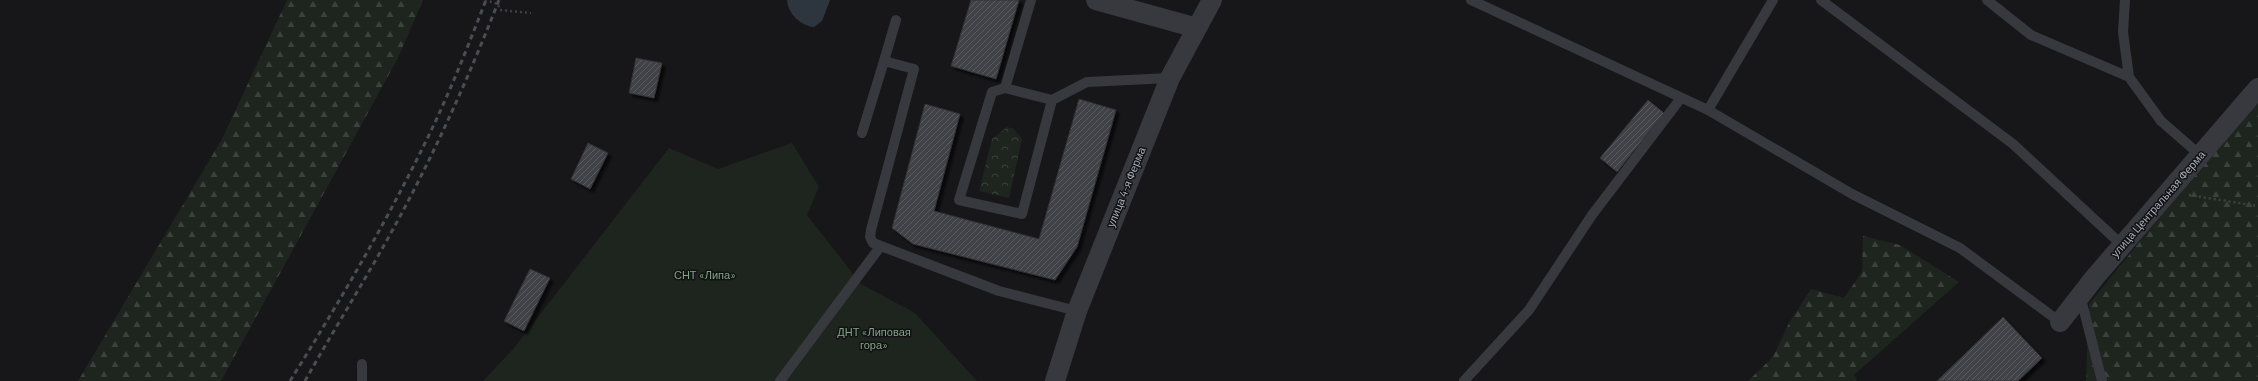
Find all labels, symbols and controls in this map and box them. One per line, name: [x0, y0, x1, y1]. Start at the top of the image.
street label: улица 4-я Ферма: [1104, 144, 1148, 229]
street label: улица Центральная Ферма: [2108, 147, 2208, 260]
park label: СНТ «Липа»: [674, 268, 736, 281]
park label: ДНТ «Липовая гора»: [837, 325, 911, 351]

